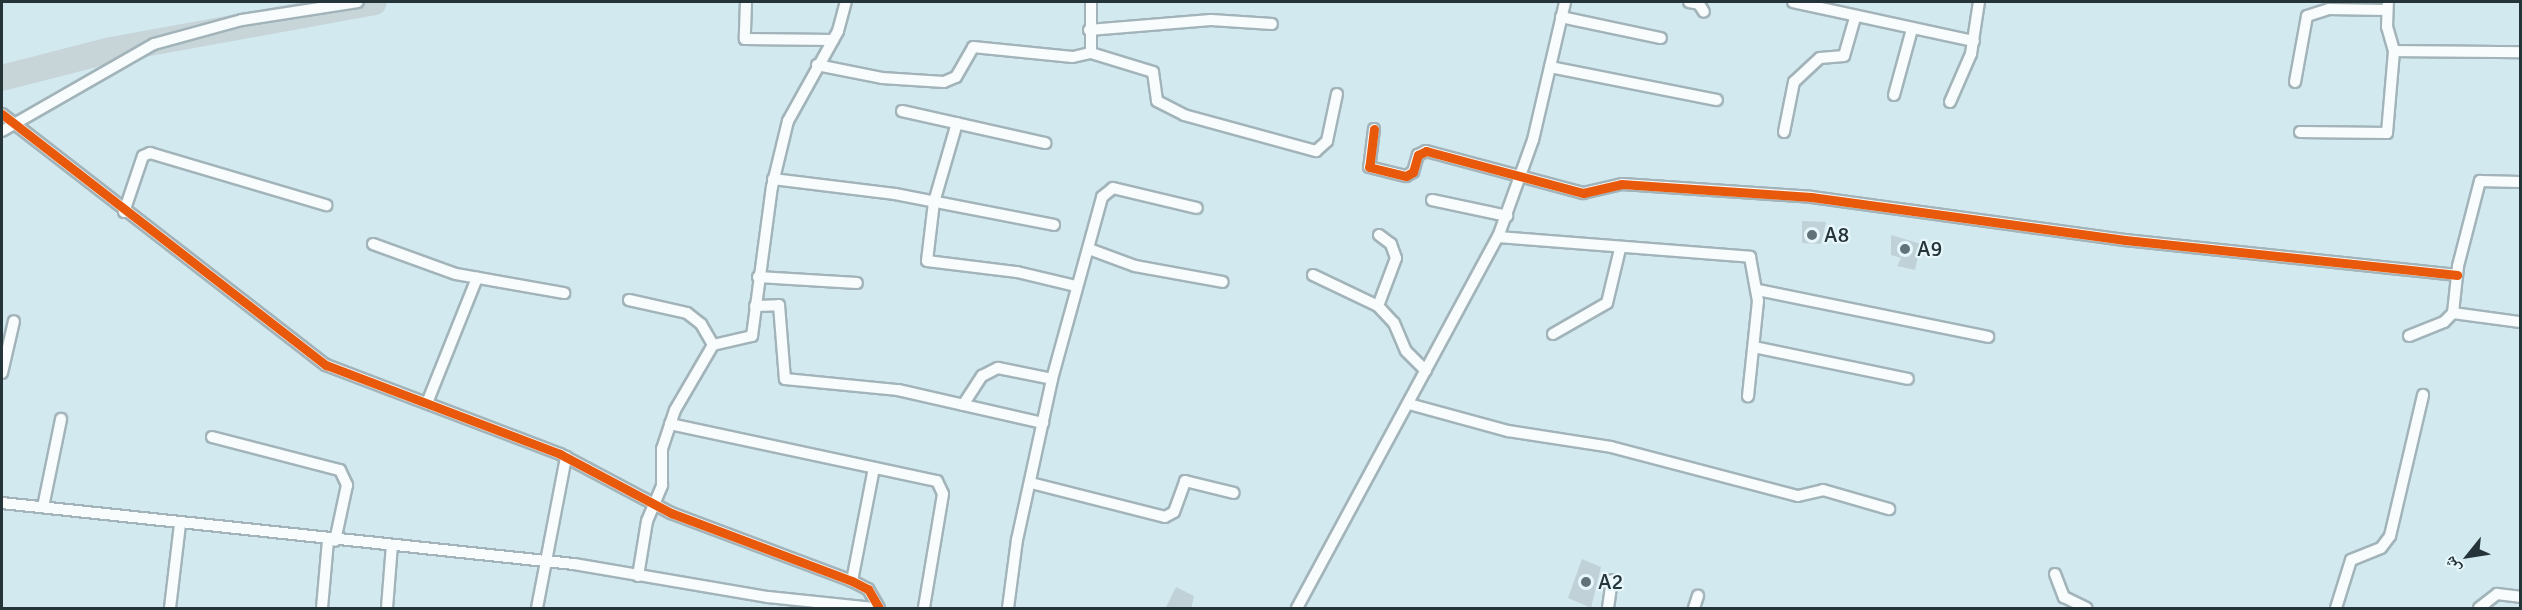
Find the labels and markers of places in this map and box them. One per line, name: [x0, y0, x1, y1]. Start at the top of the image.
place label: A8: [1824, 222, 1849, 248]
marker: A8: [1805, 228, 1819, 242]
place label: A9: [1917, 236, 1942, 262]
marker: A9: [1898, 242, 1912, 256]
place label: A2: [1598, 569, 1623, 595]
marker: A2: [1579, 575, 1593, 589]

